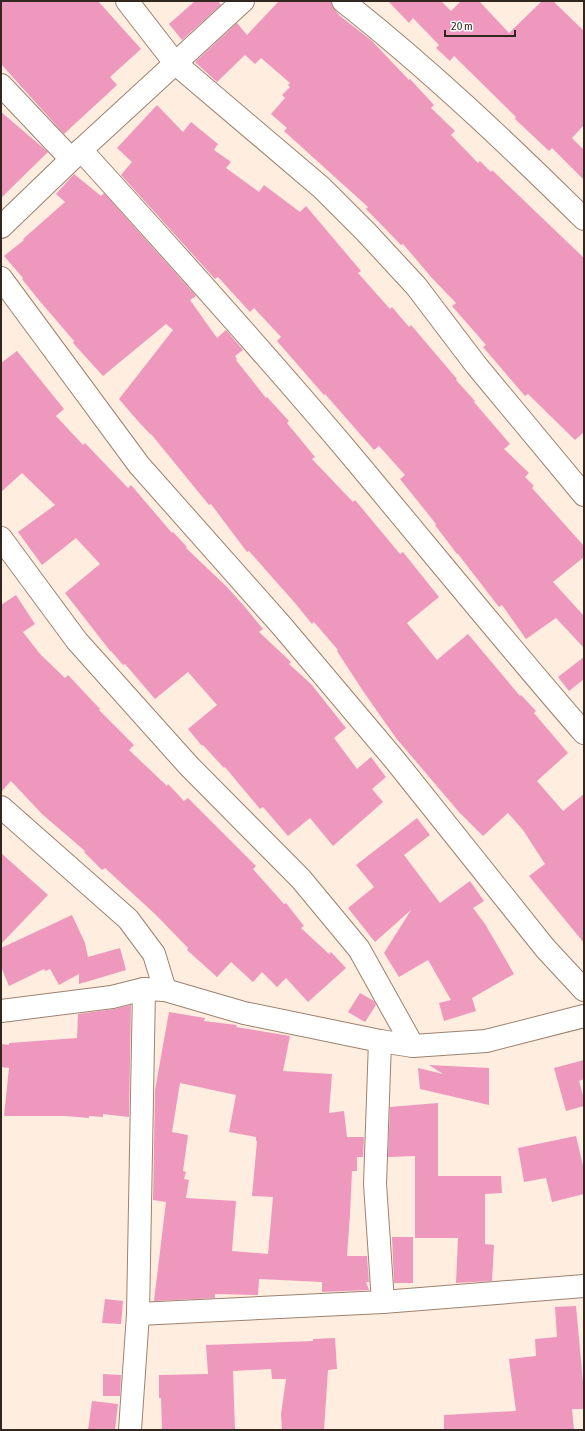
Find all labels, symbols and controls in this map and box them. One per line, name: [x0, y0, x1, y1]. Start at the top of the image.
scale bar: [445, 12, 515, 38]
text: 20 m: [451, 19, 473, 33]

